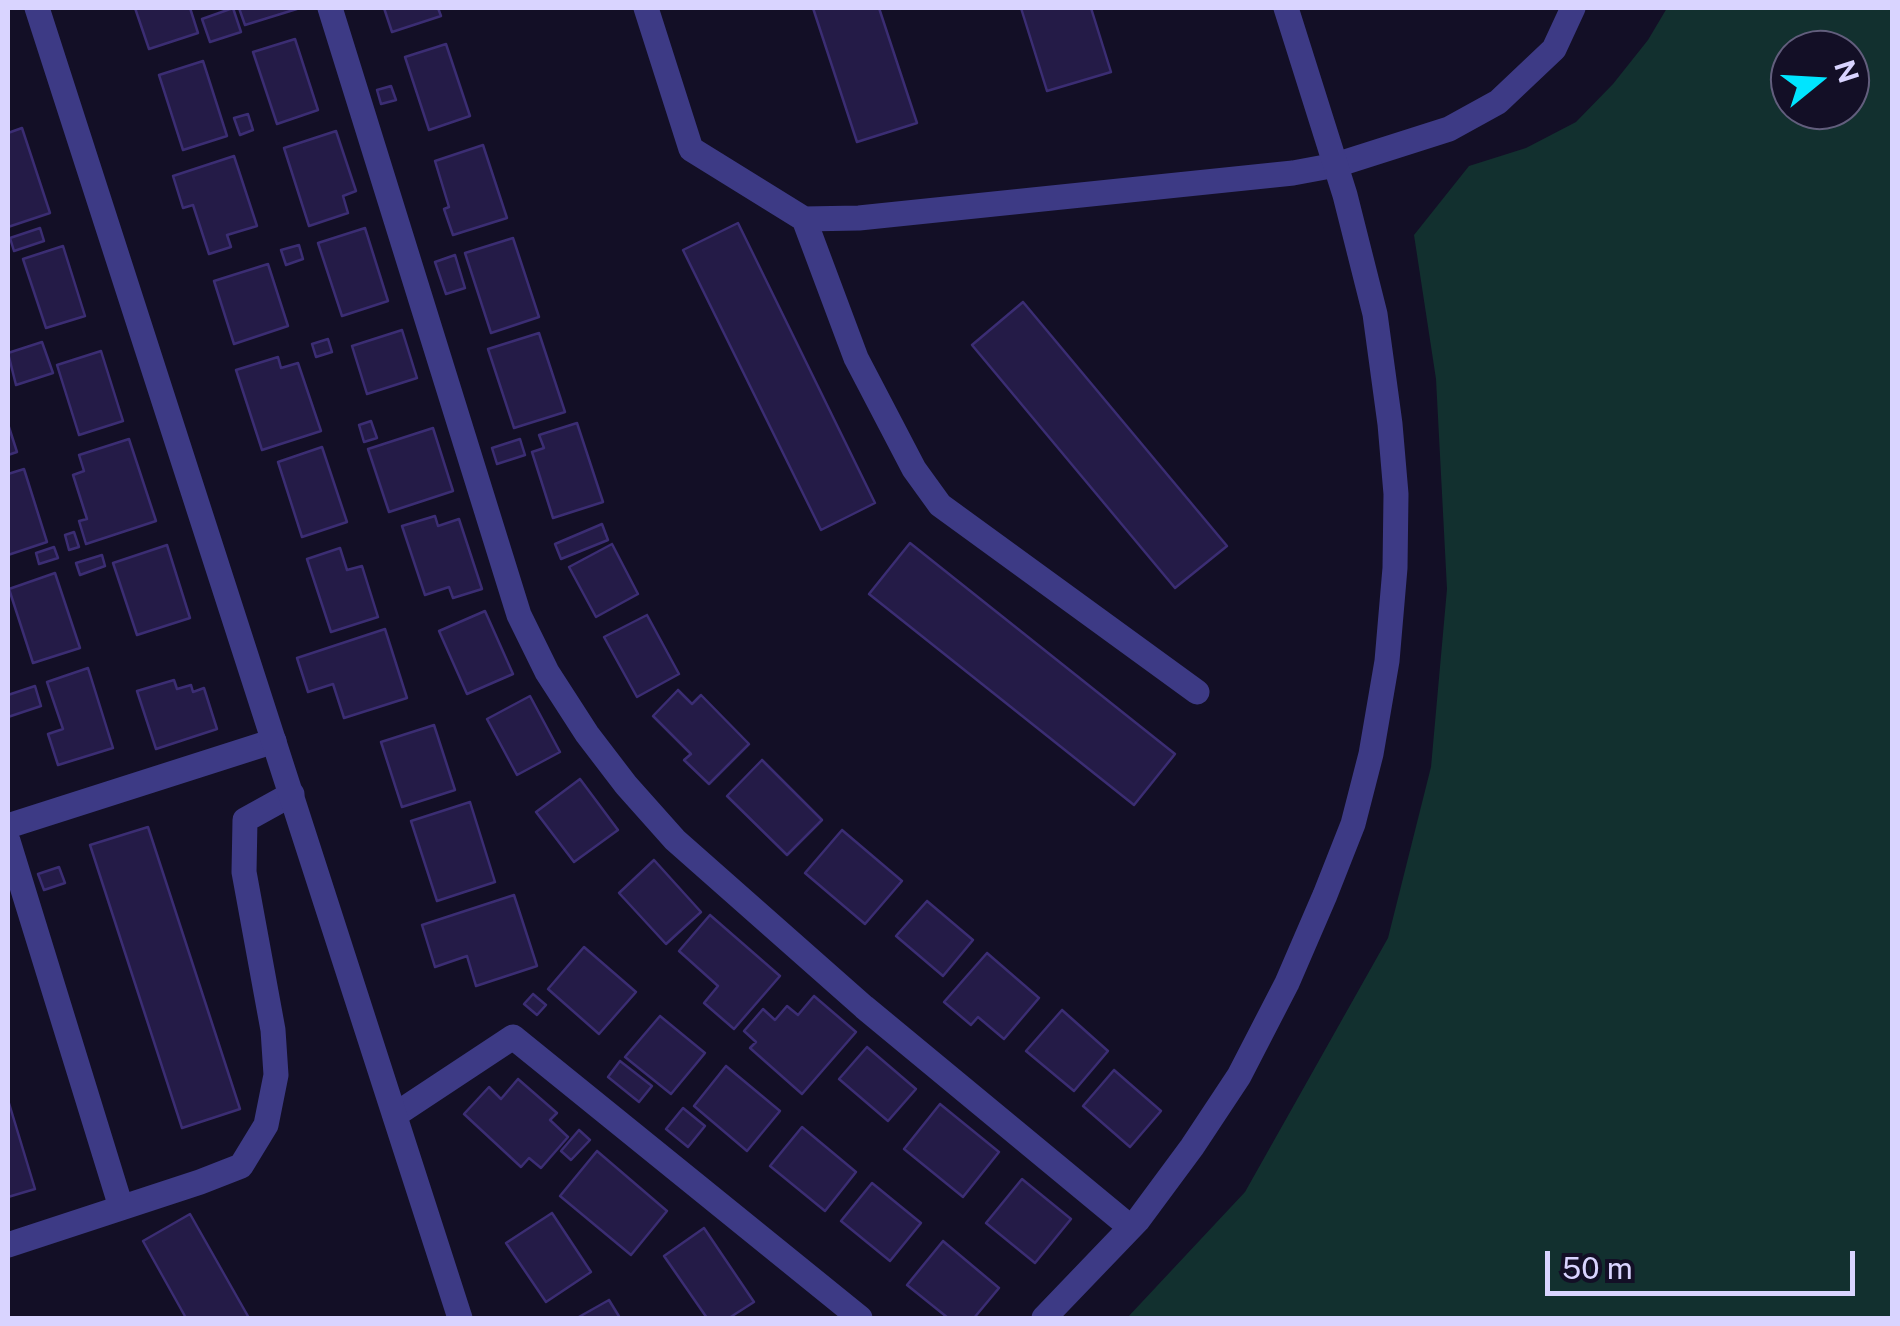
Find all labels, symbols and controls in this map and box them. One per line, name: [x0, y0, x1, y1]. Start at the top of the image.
north arrow: [1770, 30, 1870, 130]
text: N: [1828, 56, 1866, 87]
scale bar: [1550, 1231, 1860, 1293]
text: 50 m: [1562, 1250, 1633, 1286]

